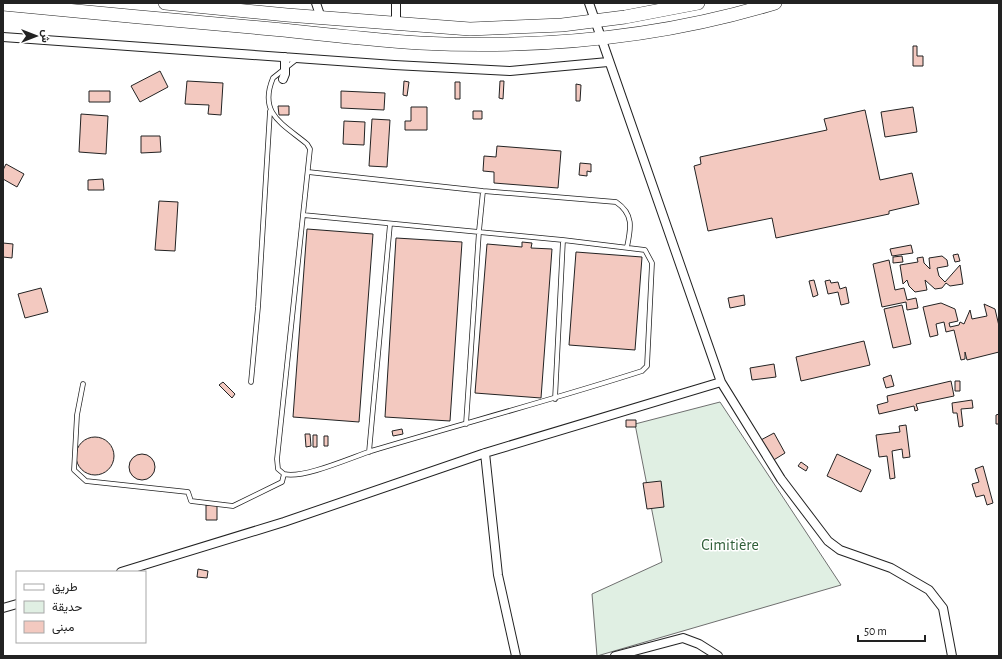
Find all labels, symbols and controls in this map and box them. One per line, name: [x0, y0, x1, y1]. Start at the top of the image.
north arrow: [16, 16, 56, 56]
text: ش: [39, 29, 51, 43]
park label: Cimitière: [701, 537, 759, 553]
legend: [16, 571, 146, 643]
text: طريق: [52, 581, 78, 595]
text: حديقة: [52, 601, 82, 614]
scale bar: [858, 617, 925, 643]
text: مبنى: [52, 621, 74, 635]
text: 50 m: [864, 625, 887, 637]

